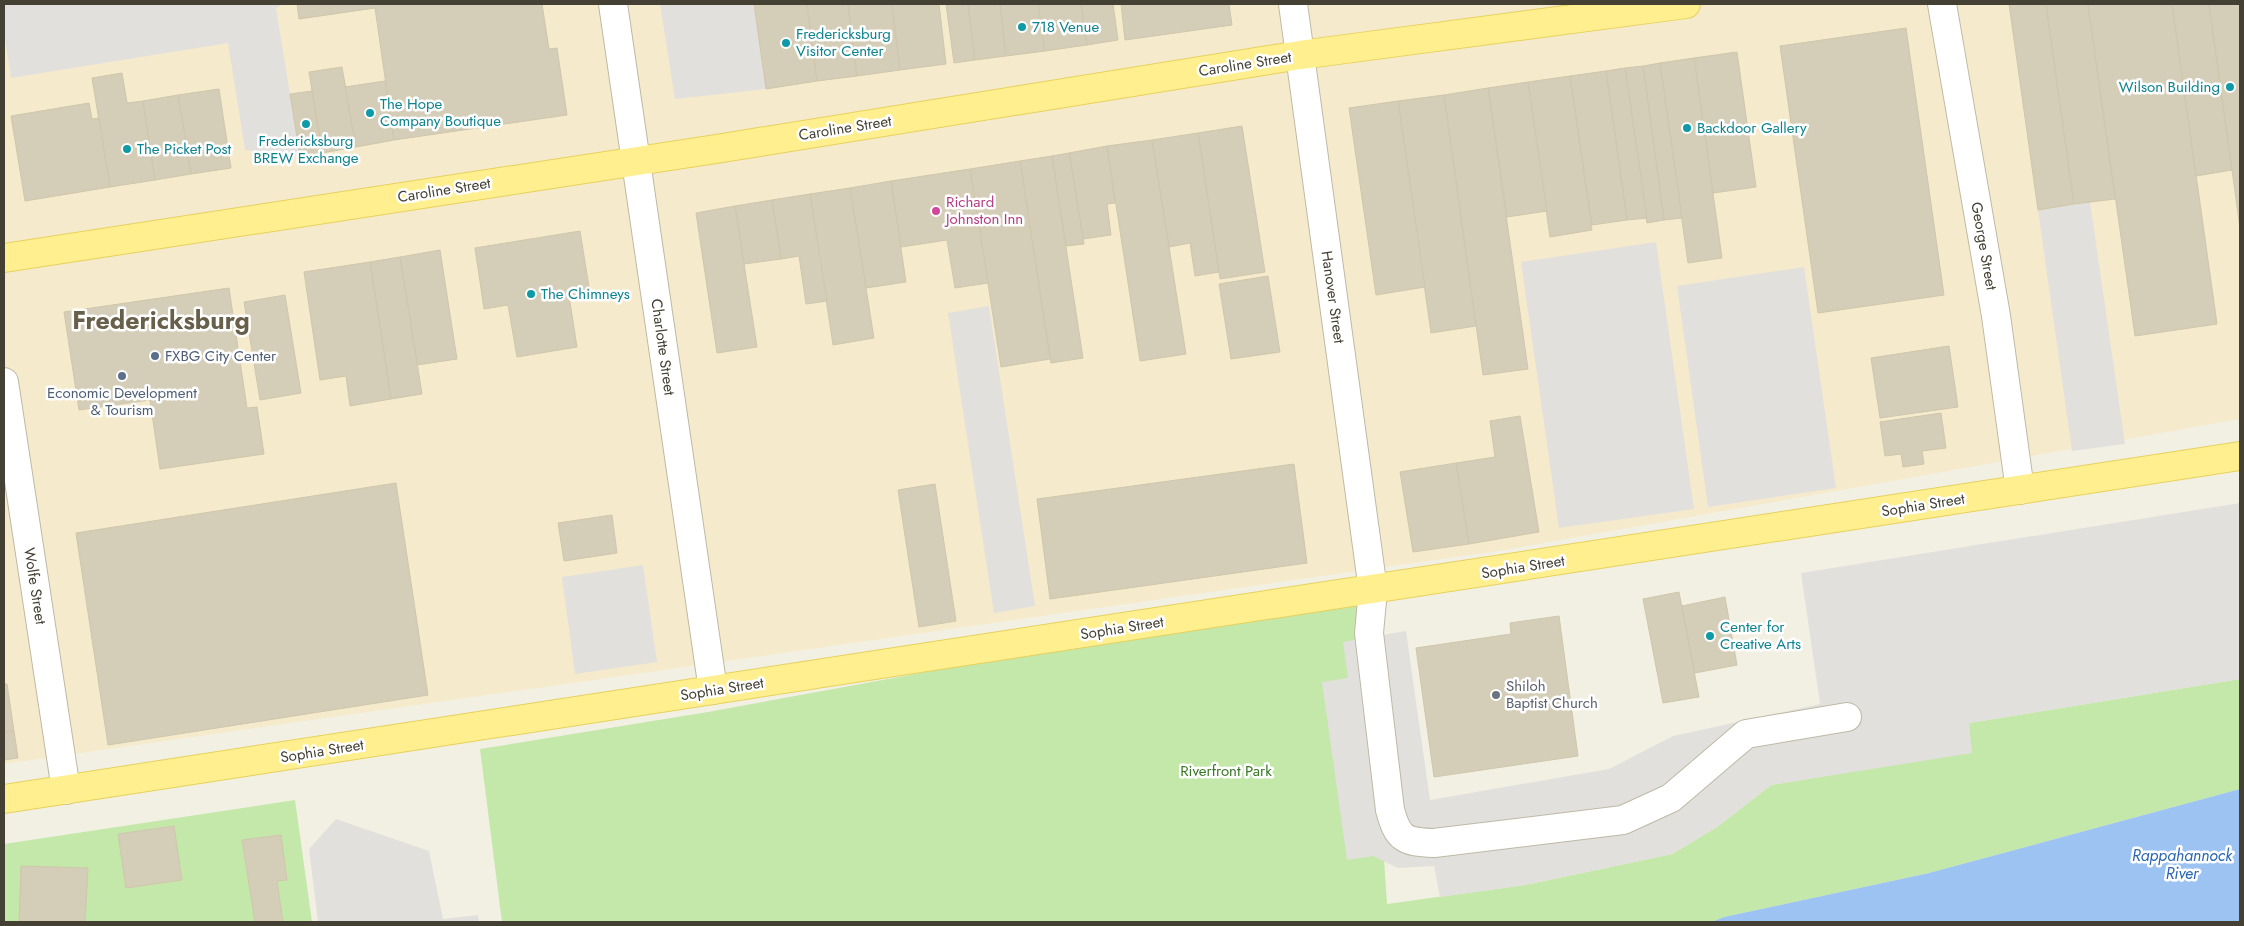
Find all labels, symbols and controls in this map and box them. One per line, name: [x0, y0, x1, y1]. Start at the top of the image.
place label: 718 Venue: [1032, 16, 1099, 38]
marker: 718 Venue: [1016, 21, 1028, 33]
place label: Fredericksburg Visitor Center: [796, 23, 891, 62]
marker: Fredericksburg Visitor Center: [780, 37, 792, 49]
street label: Caroline Street: [1197, 46, 1293, 82]
place label: Wilson Building: [2119, 76, 2220, 98]
marker: Wilson Building: [2224, 81, 2236, 93]
place label: The Hope Company Boutique: [380, 93, 501, 132]
marker: The Hope Company Boutique: [364, 107, 376, 119]
street label: Caroline Street: [797, 110, 893, 146]
place label: Backdoor Gallery: [1697, 117, 1807, 139]
marker: Fredericksburg BREW Exchange: [300, 118, 312, 130]
marker: Backdoor Gallery: [1681, 122, 1693, 134]
place label: Fredericksburg BREW Exchange: [253, 130, 359, 169]
place label: The Picket Post: [137, 138, 232, 160]
marker: The Picket Post: [121, 143, 133, 155]
street label: Caroline Street: [396, 172, 492, 208]
place label: Richard Johnston Inn: [944, 191, 1023, 230]
street label: George Street: [1965, 200, 2003, 292]
marker: Richard Johnston Inn: [930, 205, 942, 217]
street label: Hanover Street: [1316, 249, 1350, 345]
place label: The Chimneys: [541, 283, 630, 305]
marker: The Chimneys: [525, 288, 537, 300]
street label: Charlotte Street: [645, 297, 681, 397]
district label: Fredericksburg: [72, 302, 250, 338]
place label: FXBG City Center: [165, 345, 277, 367]
marker: FXBG City Center: [149, 350, 161, 362]
marker: Economic Development & Tourism: [116, 370, 128, 382]
place label: Economic Development & Tourism: [47, 382, 197, 421]
street label: Sophia Street: [1880, 487, 1967, 522]
street label: Wolfe Street: [18, 546, 52, 626]
street label: Sophia Street: [1480, 549, 1567, 584]
street label: Sophia Street: [1079, 610, 1166, 645]
place label: Center for Creative Arts: [1720, 616, 1801, 655]
marker: Center for Creative Arts: [1704, 630, 1716, 642]
street label: Sophia Street: [679, 671, 766, 706]
place label: Shiloh Baptist Church: [1506, 675, 1598, 714]
marker: Shiloh Baptist Church: [1490, 689, 1502, 701]
street label: Sophia Street: [279, 733, 366, 768]
park label: Riverfront Park: [1180, 760, 1272, 782]
water label: Rappahannock River: [2132, 844, 2233, 885]

